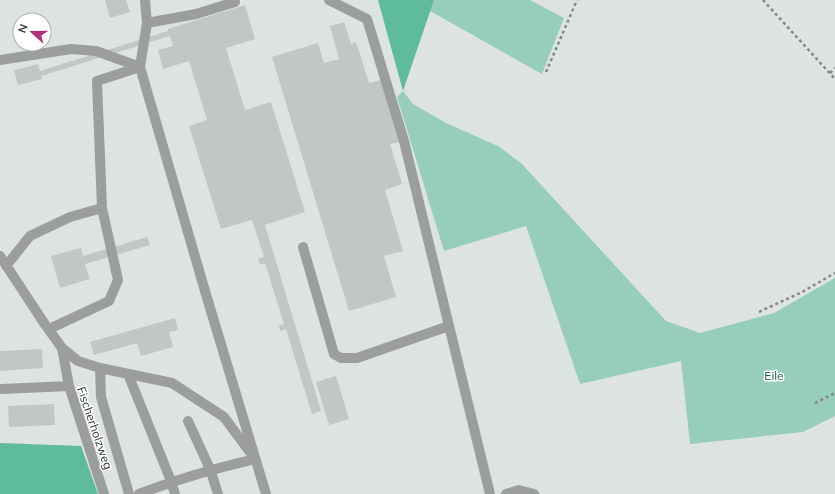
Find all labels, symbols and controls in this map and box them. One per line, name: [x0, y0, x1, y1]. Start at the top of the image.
north arrow: [12, 12, 52, 52]
text: N: [15, 22, 31, 35]
park label: Eile: [764, 368, 784, 383]
street label: Fischerholzweg: [74, 385, 116, 471]

